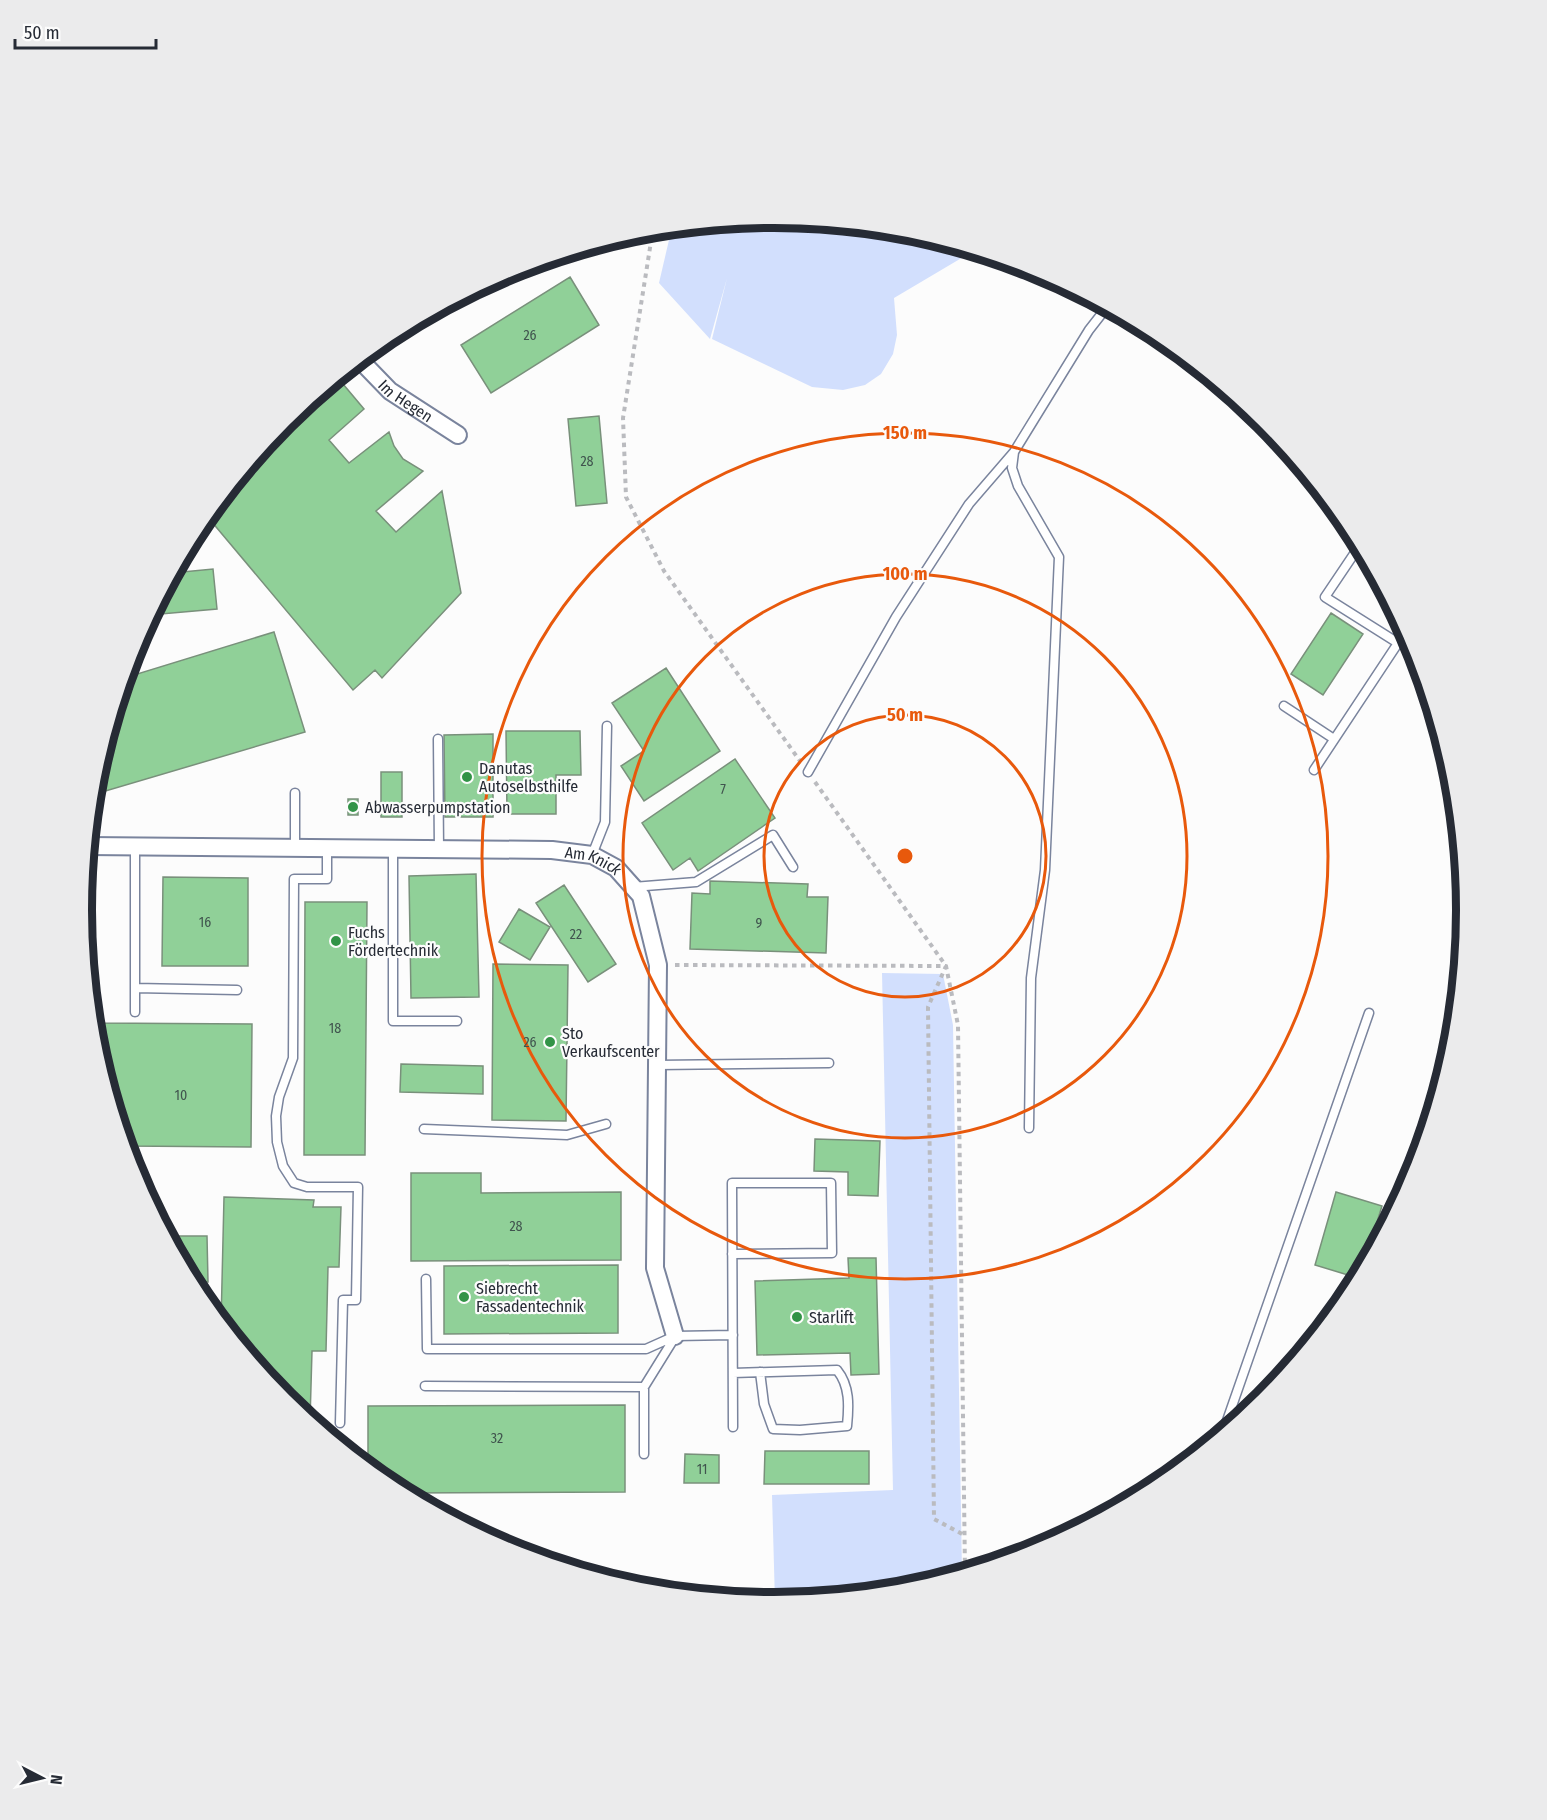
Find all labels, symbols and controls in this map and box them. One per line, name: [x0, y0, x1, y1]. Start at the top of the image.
scale bar: [15, 12, 156, 50]
text: 50 m: [24, 22, 60, 44]
house number: 26: [523, 327, 537, 344]
street label: Im Hegen: [374, 376, 436, 426]
text: 150 m: [883, 422, 927, 444]
house number: 28: [580, 453, 594, 470]
text: 100 m: [883, 563, 927, 585]
text: 50 m: [887, 704, 923, 726]
place label: Danutas Autoselbsthilfe: [479, 759, 578, 796]
marker: Danutas Autoselbsthilfe: [460, 770, 474, 784]
house number: 7: [720, 781, 726, 798]
place label: Abwasserpumpstation: [365, 798, 511, 817]
marker: Abwasserpumpstation: [346, 800, 360, 814]
street label: Am Knick: [564, 843, 627, 879]
centre of rings: [895, 846, 915, 866]
house number: 16: [199, 914, 211, 931]
house number: 9: [756, 915, 763, 932]
place label: Fuchs Fördertechnik: [348, 923, 439, 960]
house number: 22: [570, 926, 582, 943]
marker: Fuchs Fördertechnik: [329, 934, 343, 948]
house number: 18: [329, 1020, 341, 1037]
place label: Sto Verkaufscenter: [562, 1024, 660, 1061]
house number: 26: [523, 1034, 537, 1051]
marker: Sto Verkaufscenter: [543, 1035, 557, 1049]
house number: 10: [175, 1087, 187, 1104]
house number: 28: [509, 1218, 523, 1235]
place label: Siebrecht Fassadentechnik: [476, 1279, 585, 1316]
marker: Siebrecht Fassadentechnik: [457, 1290, 471, 1304]
place label: Starlift: [809, 1308, 855, 1327]
marker: Starlift: [790, 1310, 804, 1324]
house number: 32: [491, 1430, 503, 1447]
house number: 11: [697, 1461, 707, 1478]
north arrow: [12, 1748, 72, 1808]
text: N: [46, 1774, 66, 1786]

